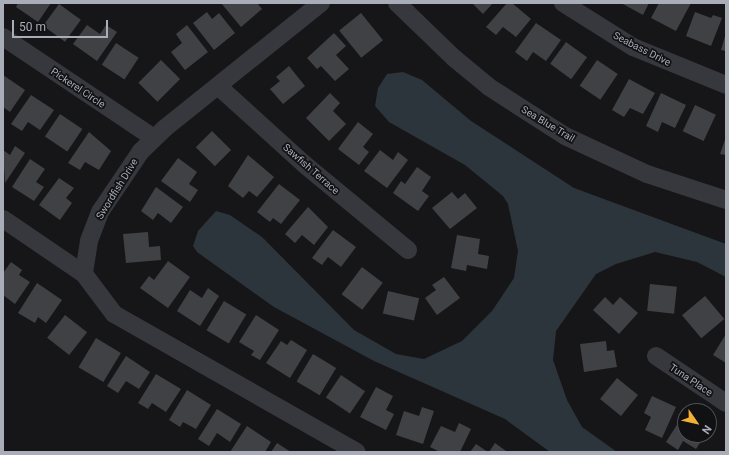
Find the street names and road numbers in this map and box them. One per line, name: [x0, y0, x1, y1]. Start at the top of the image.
street label: Seabass Drive: [611, 29, 673, 69]
street label: Pickerel Circle: [49, 65, 107, 111]
street label: Sea Blue Trail: [519, 103, 577, 145]
street label: Sawfish Terrace: [280, 141, 342, 197]
street label: Swordfish Drive: [94, 156, 140, 222]
street label: Tuna Place: [667, 361, 715, 399]

